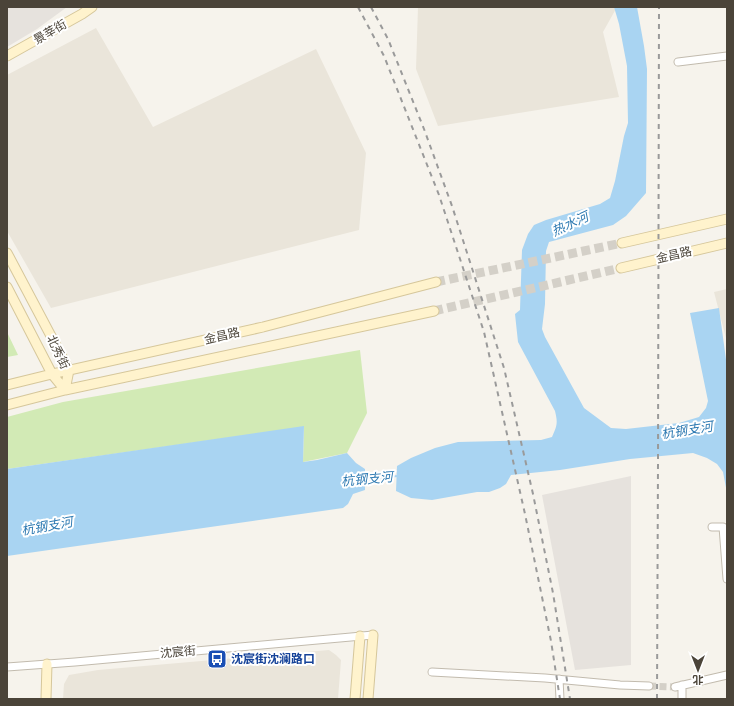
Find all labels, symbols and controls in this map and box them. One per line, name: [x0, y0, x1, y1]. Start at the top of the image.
street label: 景莘街: [30, 16, 70, 48]
water label: 热水河: [549, 207, 594, 240]
street label: 金昌路: [655, 243, 693, 267]
street label: 金昌路: [203, 324, 241, 348]
street label: 北秀街: [43, 332, 73, 372]
water label: 杭钢支河: [660, 417, 717, 442]
water label: 杭钢支河: [340, 468, 397, 490]
water label: 杭钢支河: [20, 513, 77, 539]
street label: 沈宸街: [159, 642, 197, 662]
bus stop icon: 沈宸街沈澜路口: [206, 648, 228, 670]
north arrow: [678, 650, 718, 690]
place label: 沈宸街沈澜路口: [231, 651, 315, 667]
text: 北: [693, 673, 704, 687]

